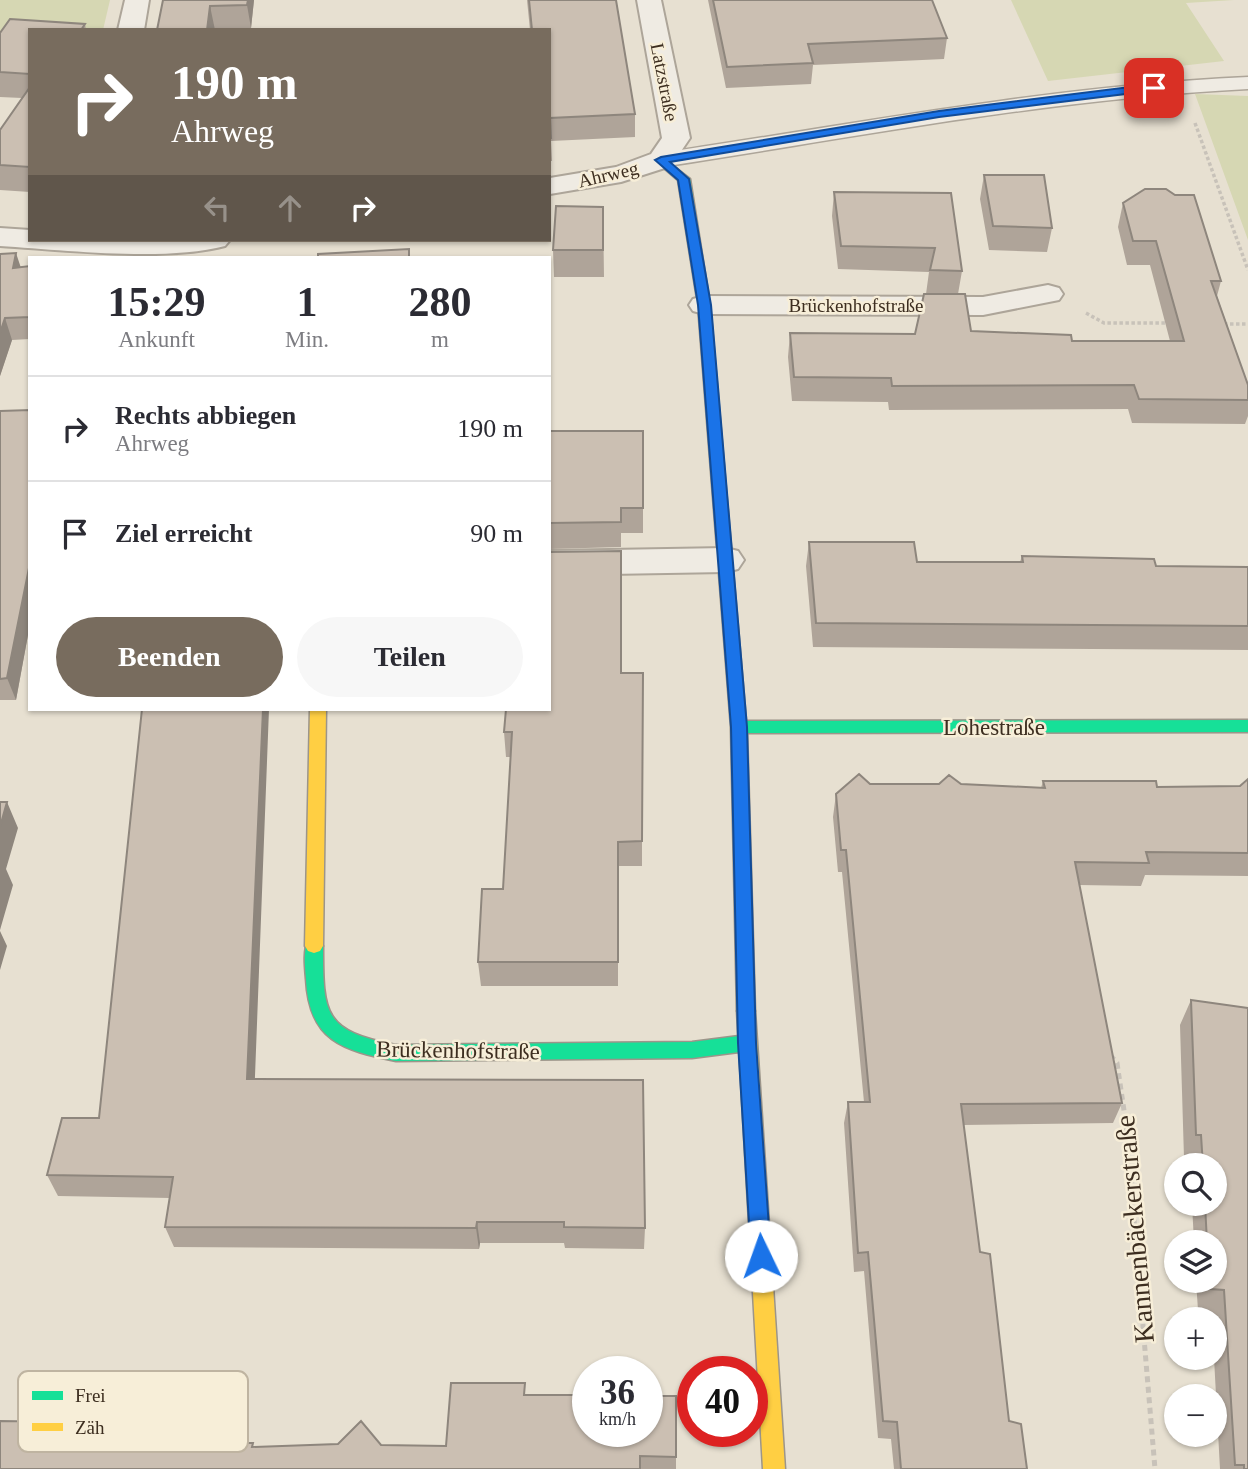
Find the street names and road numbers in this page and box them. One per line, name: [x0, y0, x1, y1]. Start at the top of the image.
street label: Latzstraße: [647, 41, 682, 123]
street label: Ahrweg: [576, 157, 641, 192]
street label: Brückenhofstraße: [788, 295, 924, 316]
street label: Lohestraße: [943, 715, 1045, 740]
street label: Brückenhofstraße: [376, 1037, 540, 1064]
street label: Kannenbäckerstraße: [1109, 1114, 1160, 1344]

